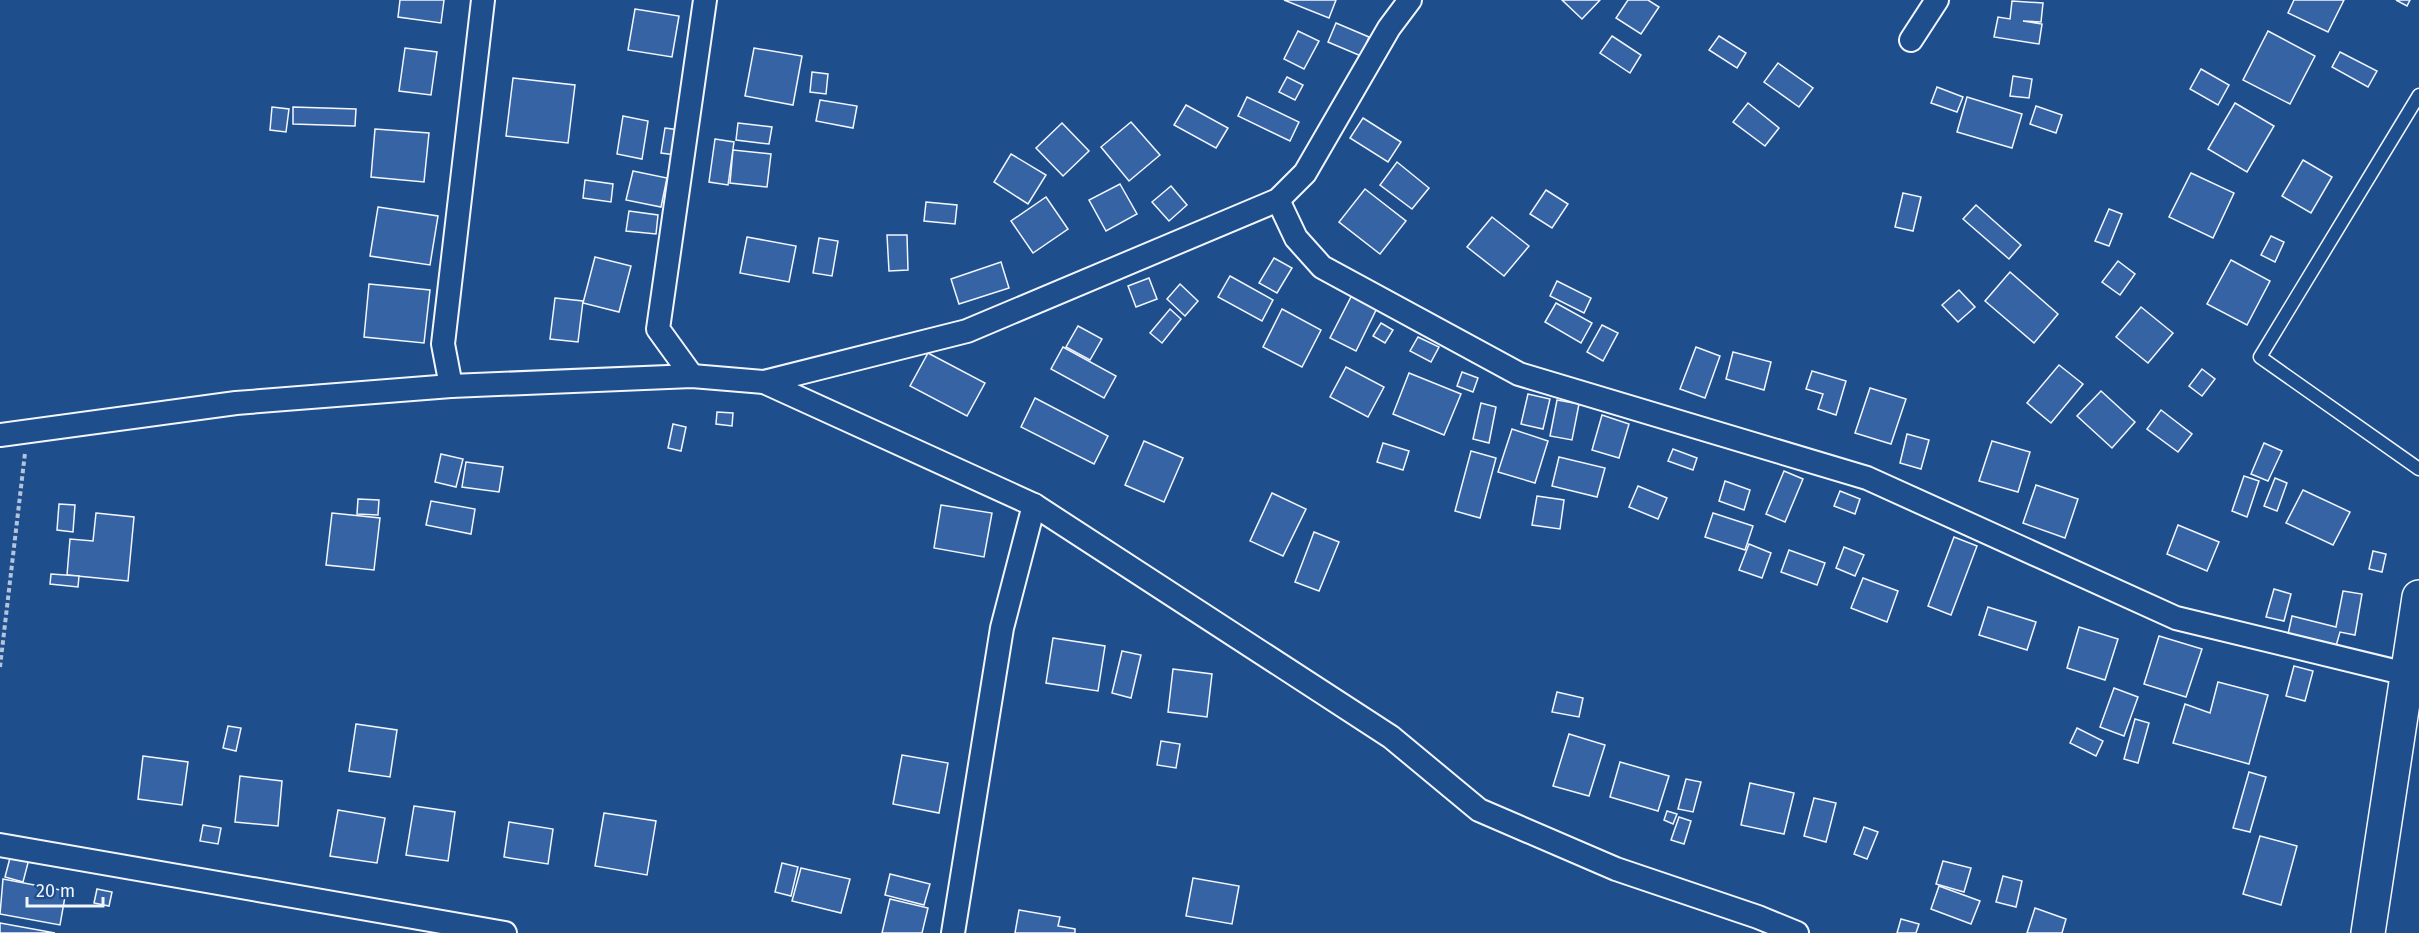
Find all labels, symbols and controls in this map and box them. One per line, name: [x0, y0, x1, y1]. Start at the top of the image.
scale bar: [27, 870, 104, 908]
text: 20 m: [36, 880, 75, 902]

